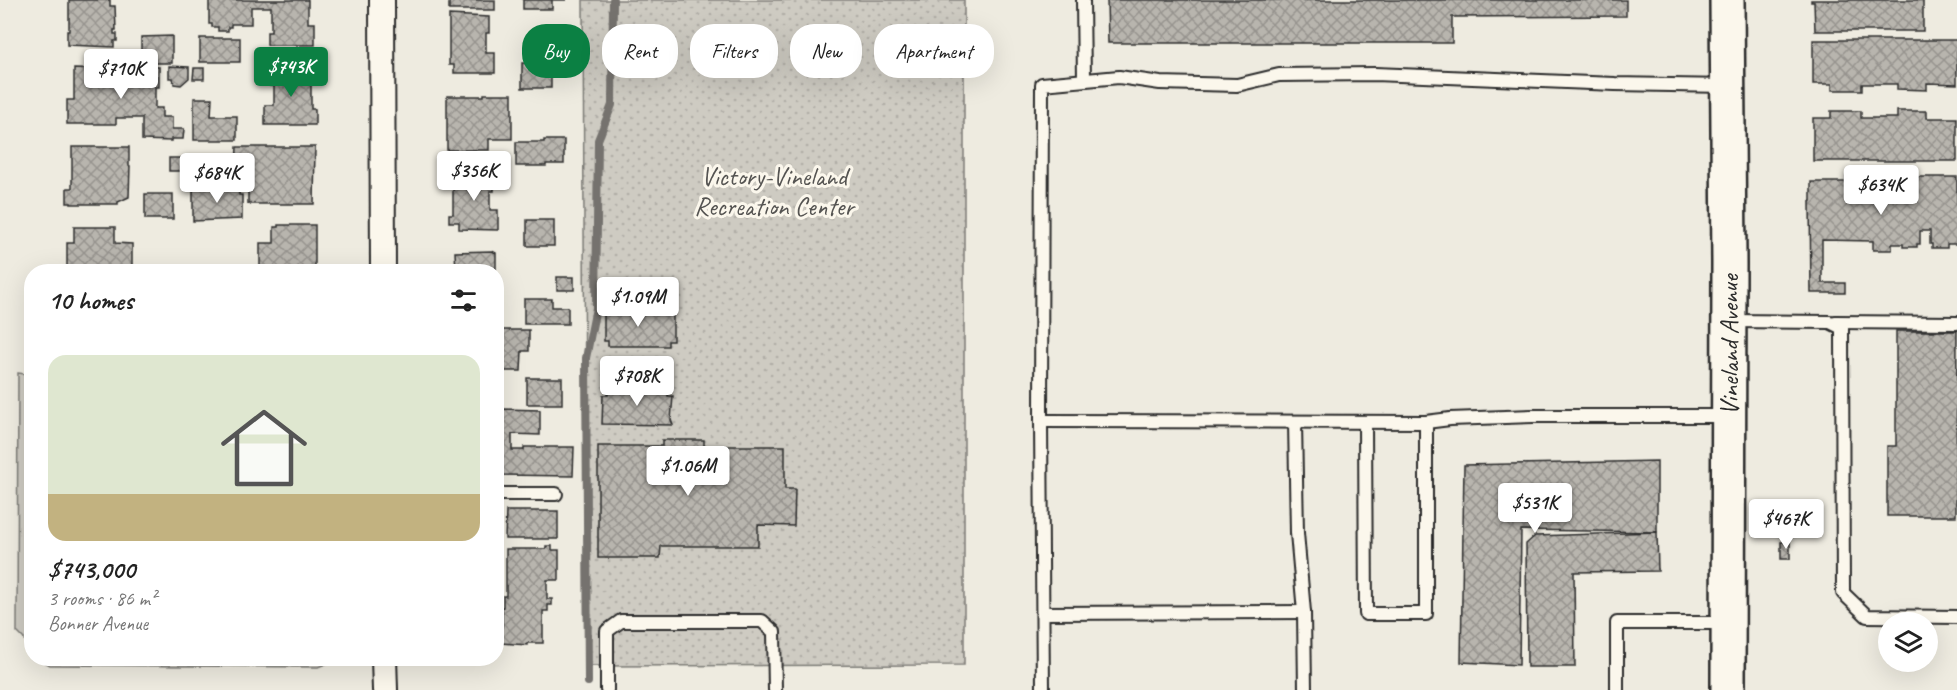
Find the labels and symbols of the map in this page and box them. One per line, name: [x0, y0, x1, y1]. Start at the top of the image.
pin: $743K: [249, 47, 333, 98]
pin: $710K: [79, 49, 163, 100]
pin: $356K: [432, 151, 516, 202]
pin: $684K: [175, 153, 259, 204]
park label: Victory-Vineland Recreation Center: [694, 160, 856, 223]
pin: $634K: [1839, 165, 1923, 216]
street label: Vineland Avenue: [1713, 273, 1746, 415]
pin: $1.09M: [589, 277, 687, 328]
pin: $708K: [595, 356, 679, 407]
pin: $1.06M: [639, 446, 737, 497]
pin: $531K: [1493, 483, 1577, 534]
pin: $467K: [1744, 499, 1828, 550]

